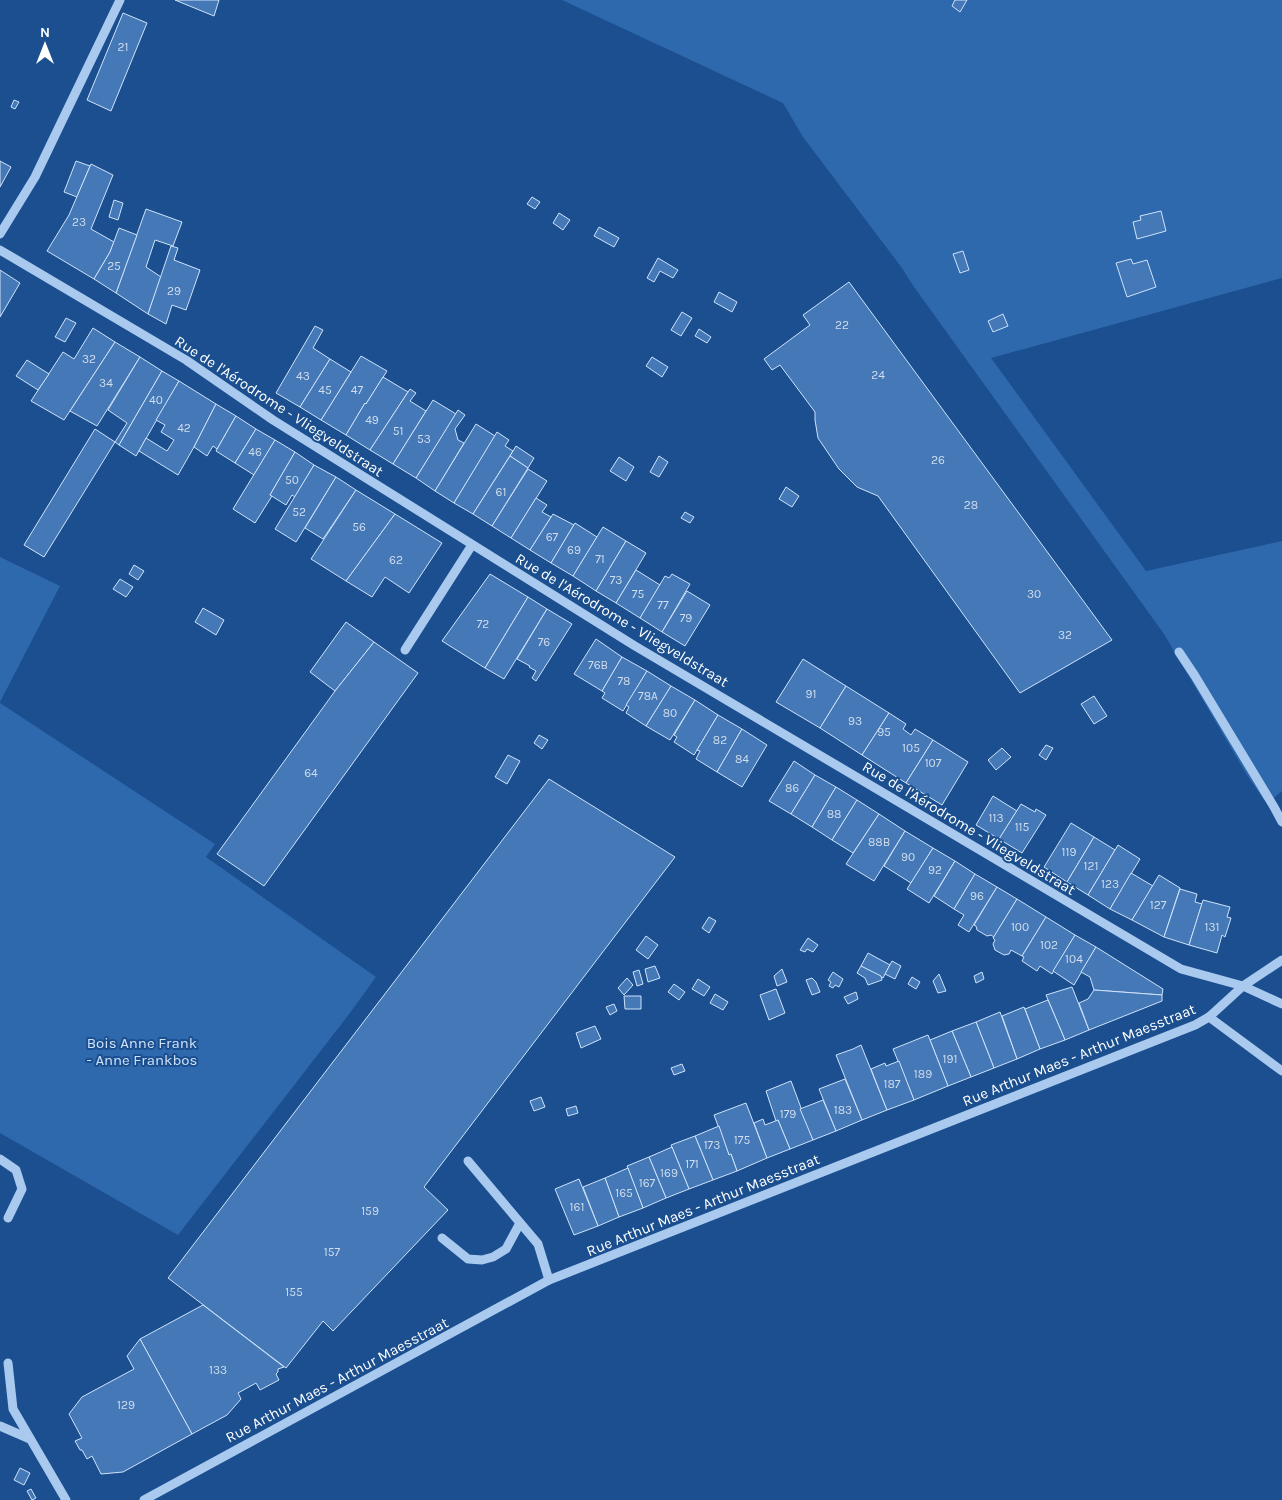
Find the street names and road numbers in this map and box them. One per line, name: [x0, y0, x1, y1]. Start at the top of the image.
street label: Rue de l'Aérodrome - Vliegveldstraat: [171, 332, 387, 481]
street label: Rue de l'Aérodrome - Vliegveldstraat: [512, 549, 732, 691]
street label: Rue de l'Aérodrome - Vliegveldstraat: [859, 757, 1079, 899]
street label: Rue Arthur Maes - Arthur Maesstraat: [960, 1000, 1198, 1110]
street label: Rue Arthur Maes - Arthur Maesstraat: [584, 1150, 822, 1260]
street label: Rue Arthur Maes - Arthur Maesstraat: [223, 1313, 452, 1447]

